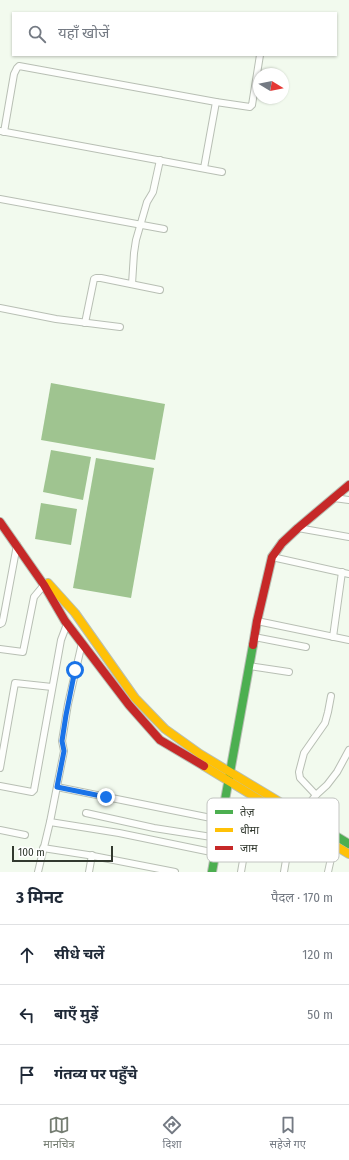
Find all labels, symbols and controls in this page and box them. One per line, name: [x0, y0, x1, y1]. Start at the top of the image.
search box: [12, 12, 337, 56]
icon: search: [26, 23, 48, 45]
text: यहाँ खोजें: [58, 24, 109, 42]
north arrow: [253, 68, 289, 104]
route start: [66, 661, 84, 679]
route end: [97, 788, 115, 806]
legend: [207, 798, 339, 862]
text: तेज़: [240, 806, 255, 819]
text: धीमा: [240, 824, 259, 837]
text: जाम: [240, 842, 258, 855]
scale bar: [12, 844, 113, 863]
text: 100 m: [18, 846, 45, 859]
text: 3 मिनट: [16, 887, 63, 908]
text: पैदल · 170 m: [271, 890, 333, 905]
icon: ahead: [16, 944, 38, 966]
text: सीधे चलें: [54, 945, 104, 963]
text: 120 m: [302, 947, 333, 962]
icon: left: [16, 1004, 38, 1026]
text: बाएँ मुड़ें: [54, 1005, 98, 1023]
text: 50 m: [307, 1007, 333, 1022]
icon: arrive: [16, 1064, 38, 1086]
text: गंतव्य पर पहुँचे: [54, 1065, 137, 1083]
tab: मानचित्र: [43, 1114, 75, 1152]
tab: दिशा: [161, 1114, 183, 1152]
tab: सहेजे गए: [269, 1114, 306, 1152]

